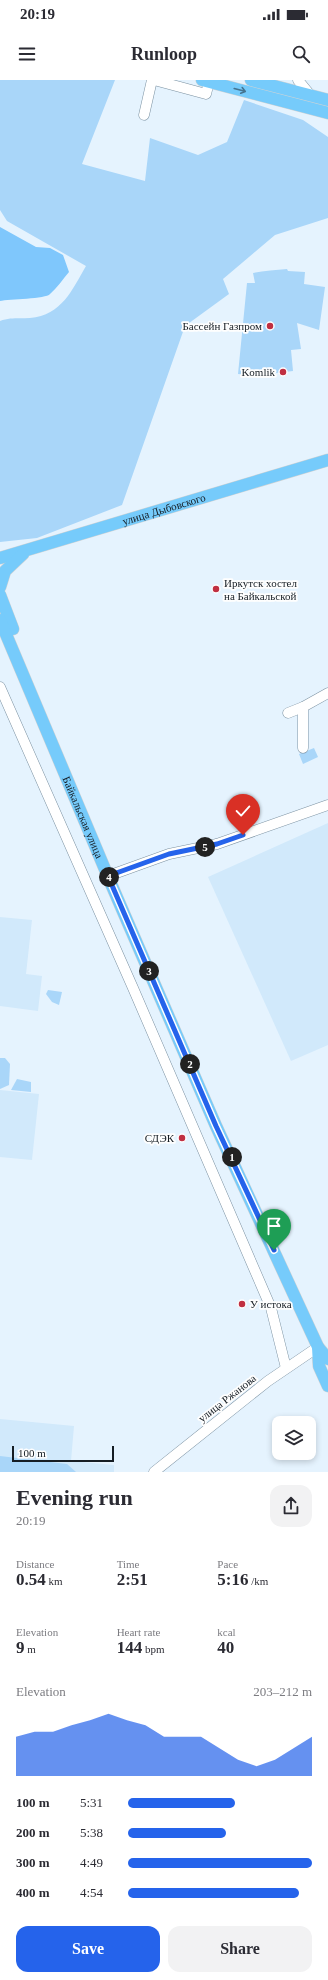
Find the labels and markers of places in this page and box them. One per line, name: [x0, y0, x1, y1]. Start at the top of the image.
place label: Бассейн Газпром: [183, 320, 262, 332]
marker: Бассейн Газпром: [265, 321, 275, 331]
place label: Komlik: [241, 366, 275, 378]
marker: Komlik: [278, 367, 288, 377]
place label: Иркутск хостел на Байкальской: [224, 577, 297, 602]
marker: Иркутск хостел на Байкальской: [211, 584, 221, 594]
pin: [226, 794, 260, 835]
pin: 5: [195, 837, 215, 857]
pin: 4: [99, 867, 119, 887]
pin: 3: [139, 961, 159, 981]
pin: 2: [180, 1054, 200, 1074]
place label: СДЭК: [145, 1132, 175, 1144]
marker: СДЭК: [177, 1133, 187, 1143]
pin: 1: [222, 1147, 242, 1167]
pin: [257, 1209, 291, 1250]
place label: У истока: [250, 1298, 292, 1310]
marker: У истока: [237, 1299, 247, 1309]

